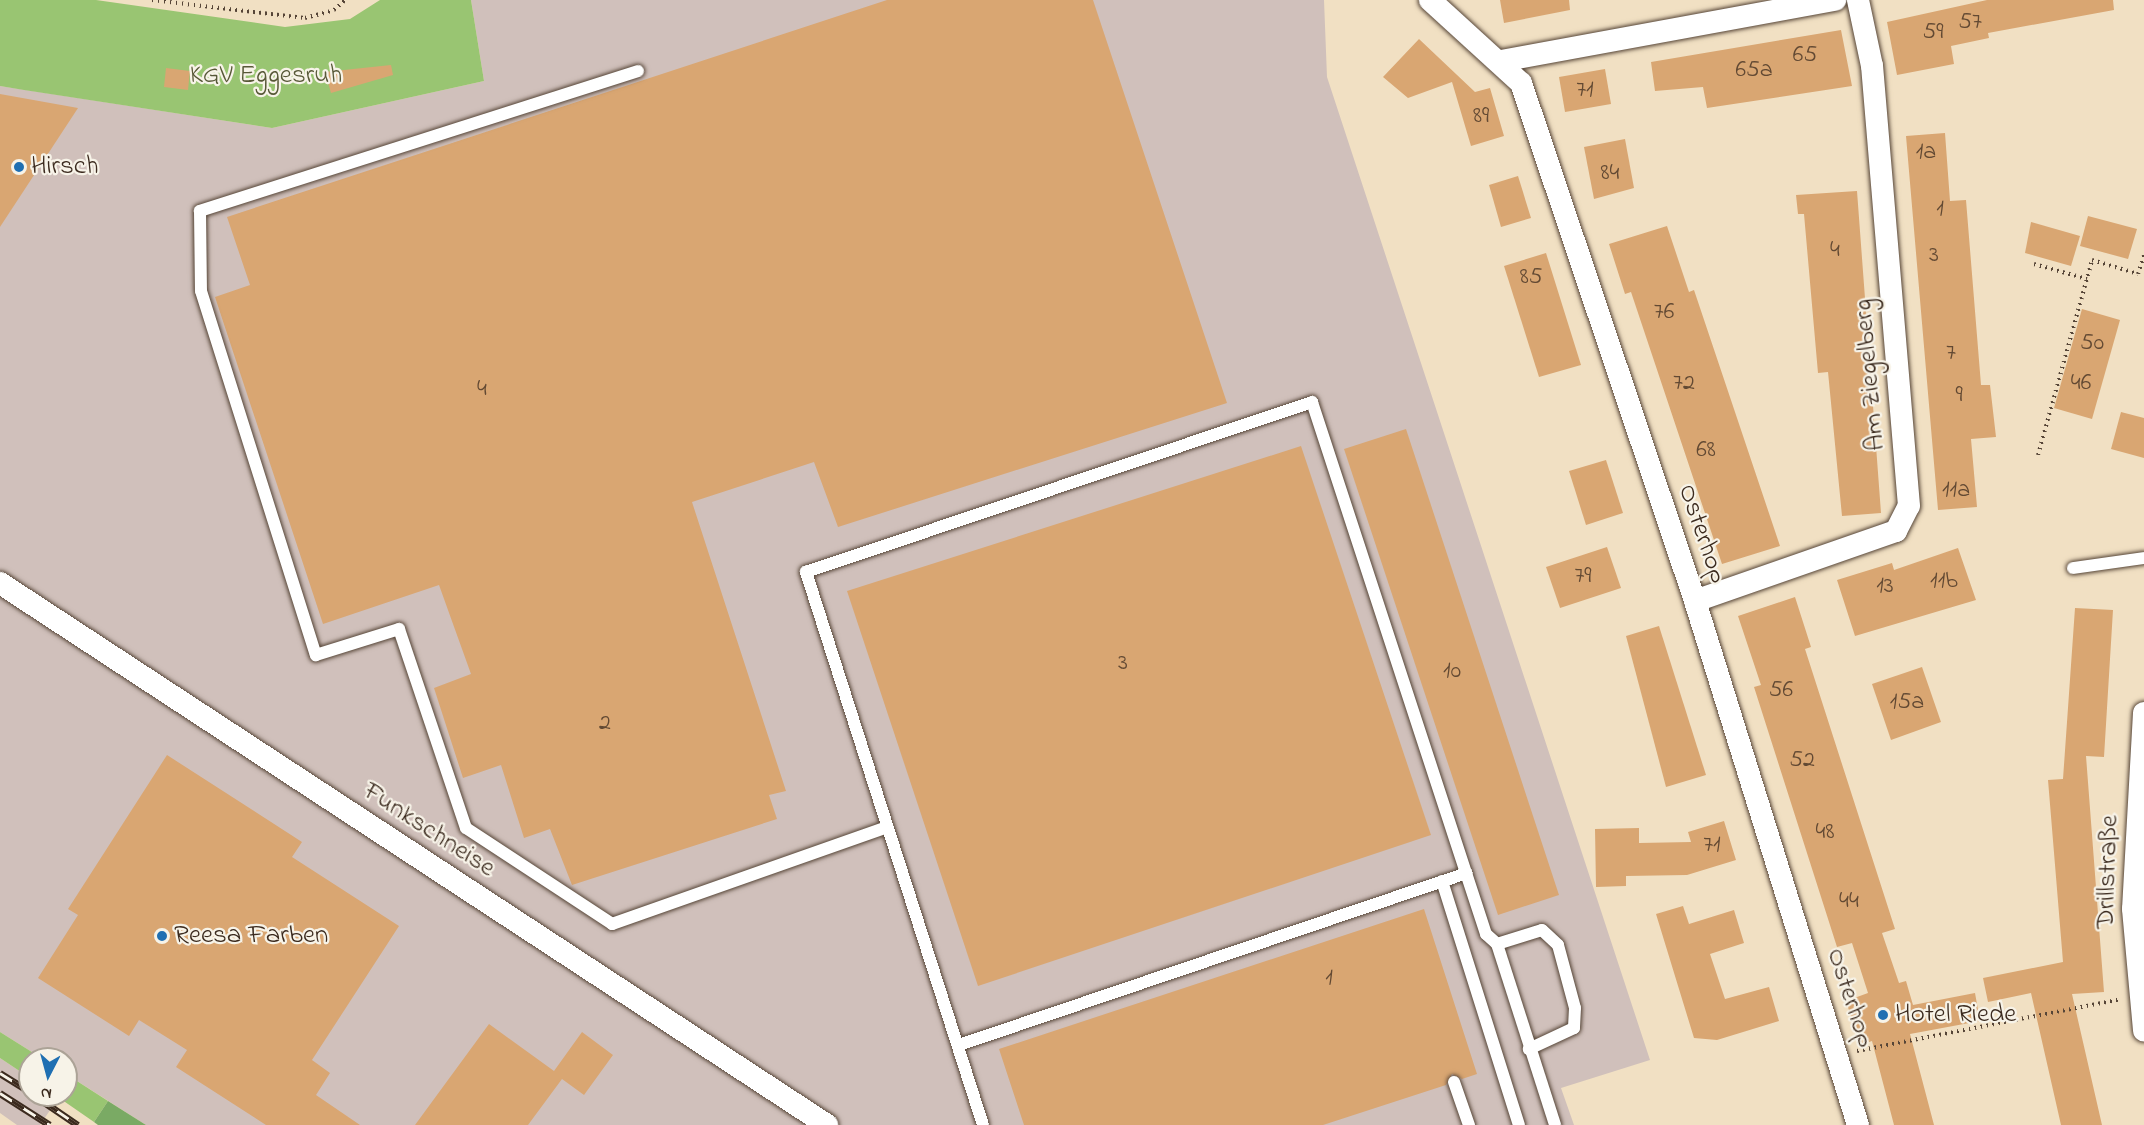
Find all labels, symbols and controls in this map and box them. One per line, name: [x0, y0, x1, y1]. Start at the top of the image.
house number: 57: [1958, 9, 1982, 37]
house number: 59: [1923, 19, 1943, 47]
house number: 65: [1793, 42, 1817, 70]
house number: 65a: [1735, 57, 1773, 85]
park label: KGV Eggesruh: [190, 60, 342, 92]
house number: 71: [1576, 77, 1594, 105]
house number: 89: [1473, 103, 1489, 131]
house number: 1a: [1916, 139, 1936, 167]
place label: Hirsch: [31, 151, 98, 183]
marker: Hirsch: [12, 160, 26, 174]
house number: 84: [1601, 160, 1619, 188]
house number: 1: [1936, 196, 1944, 224]
house number: 4: [1830, 237, 1840, 265]
house number: 3: [1929, 242, 1939, 270]
house number: 85: [1520, 264, 1542, 292]
street label: Am Ziegelberg: [1847, 298, 1893, 452]
house number: 76: [1654, 299, 1674, 327]
house number: 50: [2080, 330, 2104, 358]
house number: 7: [1946, 340, 1956, 368]
house number: 72: [1673, 370, 1695, 398]
house number: 46: [2071, 370, 2091, 398]
house number: 4: [477, 376, 487, 404]
house number: 9: [1955, 382, 1963, 410]
house number: 68: [1696, 437, 1716, 465]
house number: 11a: [1942, 477, 1970, 505]
street label: Osterhop: [1670, 480, 1734, 588]
house number: 79: [1574, 563, 1592, 591]
house number: 11b: [1930, 568, 1958, 596]
house number: 13: [1876, 573, 1894, 601]
house number: 3: [1118, 650, 1128, 678]
house number: 10: [1443, 658, 1461, 686]
house number: 56: [1769, 677, 1793, 705]
house number: 15a: [1890, 689, 1924, 717]
house number: 2: [599, 710, 611, 738]
house number: 52: [1789, 747, 1815, 775]
street label: Funkschneise: [357, 775, 501, 885]
street label: Drillstraße: [2090, 814, 2126, 930]
house number: 48: [1816, 819, 1834, 847]
house number: 71: [1703, 832, 1721, 860]
house number: 44: [1839, 888, 1859, 916]
place label: Reesa Farben: [174, 920, 328, 952]
marker: Reesa Farben: [155, 929, 169, 943]
street label: Osterhop: [1819, 944, 1881, 1052]
house number: 1: [1325, 965, 1333, 993]
place label: Hotel Riede: [1895, 999, 2016, 1031]
marker: Hotel Riede: [1876, 1008, 1890, 1022]
north arrow: [18, 1047, 78, 1107]
text: N: [40, 1080, 53, 1105]

